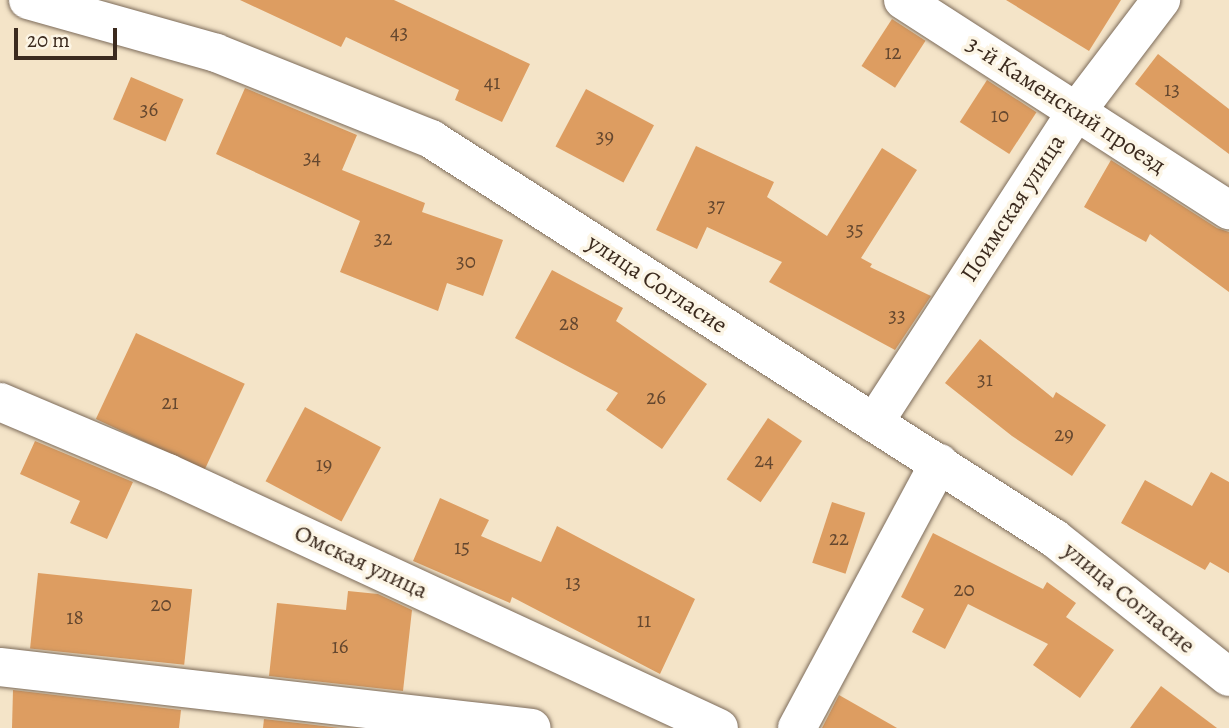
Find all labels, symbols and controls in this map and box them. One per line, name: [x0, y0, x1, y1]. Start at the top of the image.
scale bar: [18, 14, 121, 58]
house number: 43: [390, 19, 408, 45]
text: 20 m: [27, 26, 70, 54]
street label: 3-й Каменский проезд: [961, 30, 1171, 180]
house number: 12: [884, 39, 902, 65]
house number: 41: [484, 69, 500, 95]
house number: 13: [1164, 76, 1180, 102]
house number: 36: [140, 96, 158, 122]
house number: 10: [991, 102, 1009, 128]
house number: 39: [596, 123, 614, 149]
street label: Поимская улица: [955, 129, 1071, 287]
house number: 34: [303, 144, 321, 170]
house number: 37: [707, 192, 725, 218]
house number: 35: [846, 216, 864, 242]
house number: 32: [374, 225, 392, 251]
street label: улица Согласие: [582, 228, 732, 340]
house number: 30: [456, 248, 476, 274]
house number: 33: [888, 302, 906, 328]
house number: 28: [559, 310, 579, 336]
house number: 31: [977, 366, 993, 392]
house number: 26: [646, 384, 666, 410]
house number: 21: [161, 389, 179, 415]
house number: 29: [1054, 421, 1074, 447]
house number: 24: [754, 447, 774, 473]
house number: 19: [316, 451, 332, 477]
street label: Омская улица: [290, 519, 432, 605]
house number: 22: [829, 525, 849, 551]
house number: 15: [454, 534, 470, 560]
street label: улица Согласие: [1057, 536, 1201, 660]
house number: 13: [565, 569, 581, 595]
house number: 20: [953, 576, 975, 602]
house number: 20: [150, 591, 172, 617]
house number: 18: [66, 604, 84, 630]
house number: 11: [637, 607, 651, 633]
house number: 16: [332, 633, 348, 659]

